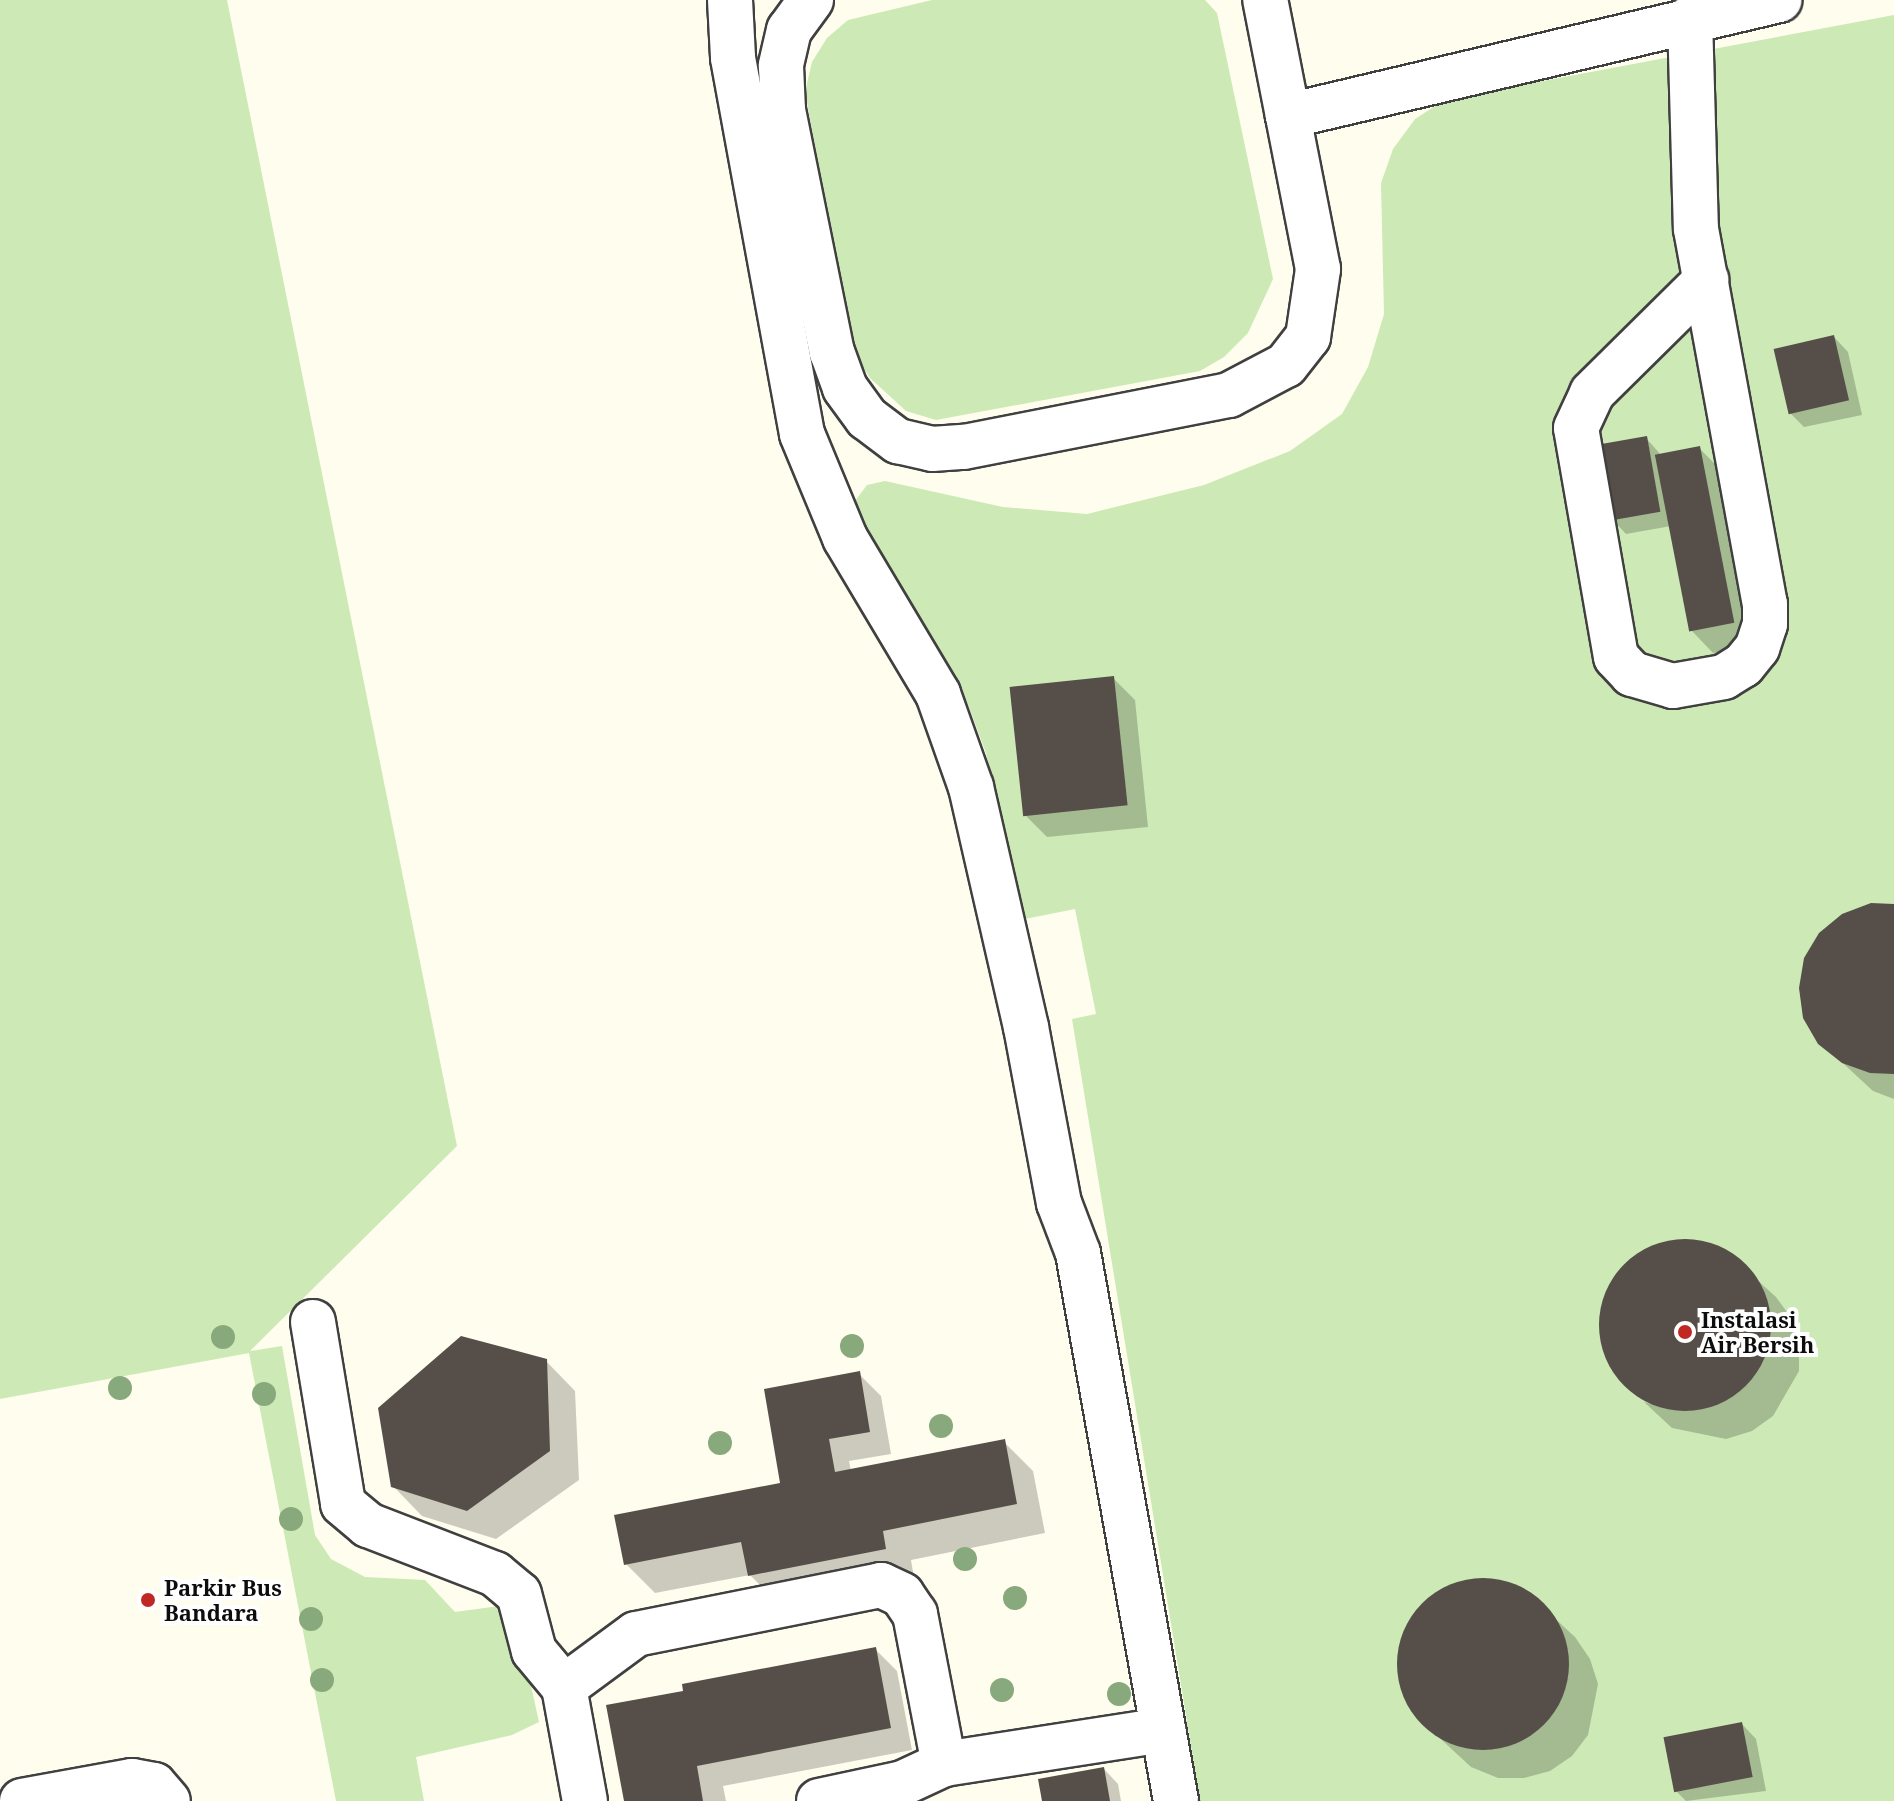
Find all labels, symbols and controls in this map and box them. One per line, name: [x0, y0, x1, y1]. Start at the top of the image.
place label: Instalasi Air Bersih: [1701, 1306, 1814, 1358]
marker: Instalasi Air Bersih: [1676, 1323, 1694, 1341]
place label: Parkir Bus Bandara: [164, 1574, 282, 1626]
marker: Parkir Bus Bandara: [139, 1591, 157, 1609]

